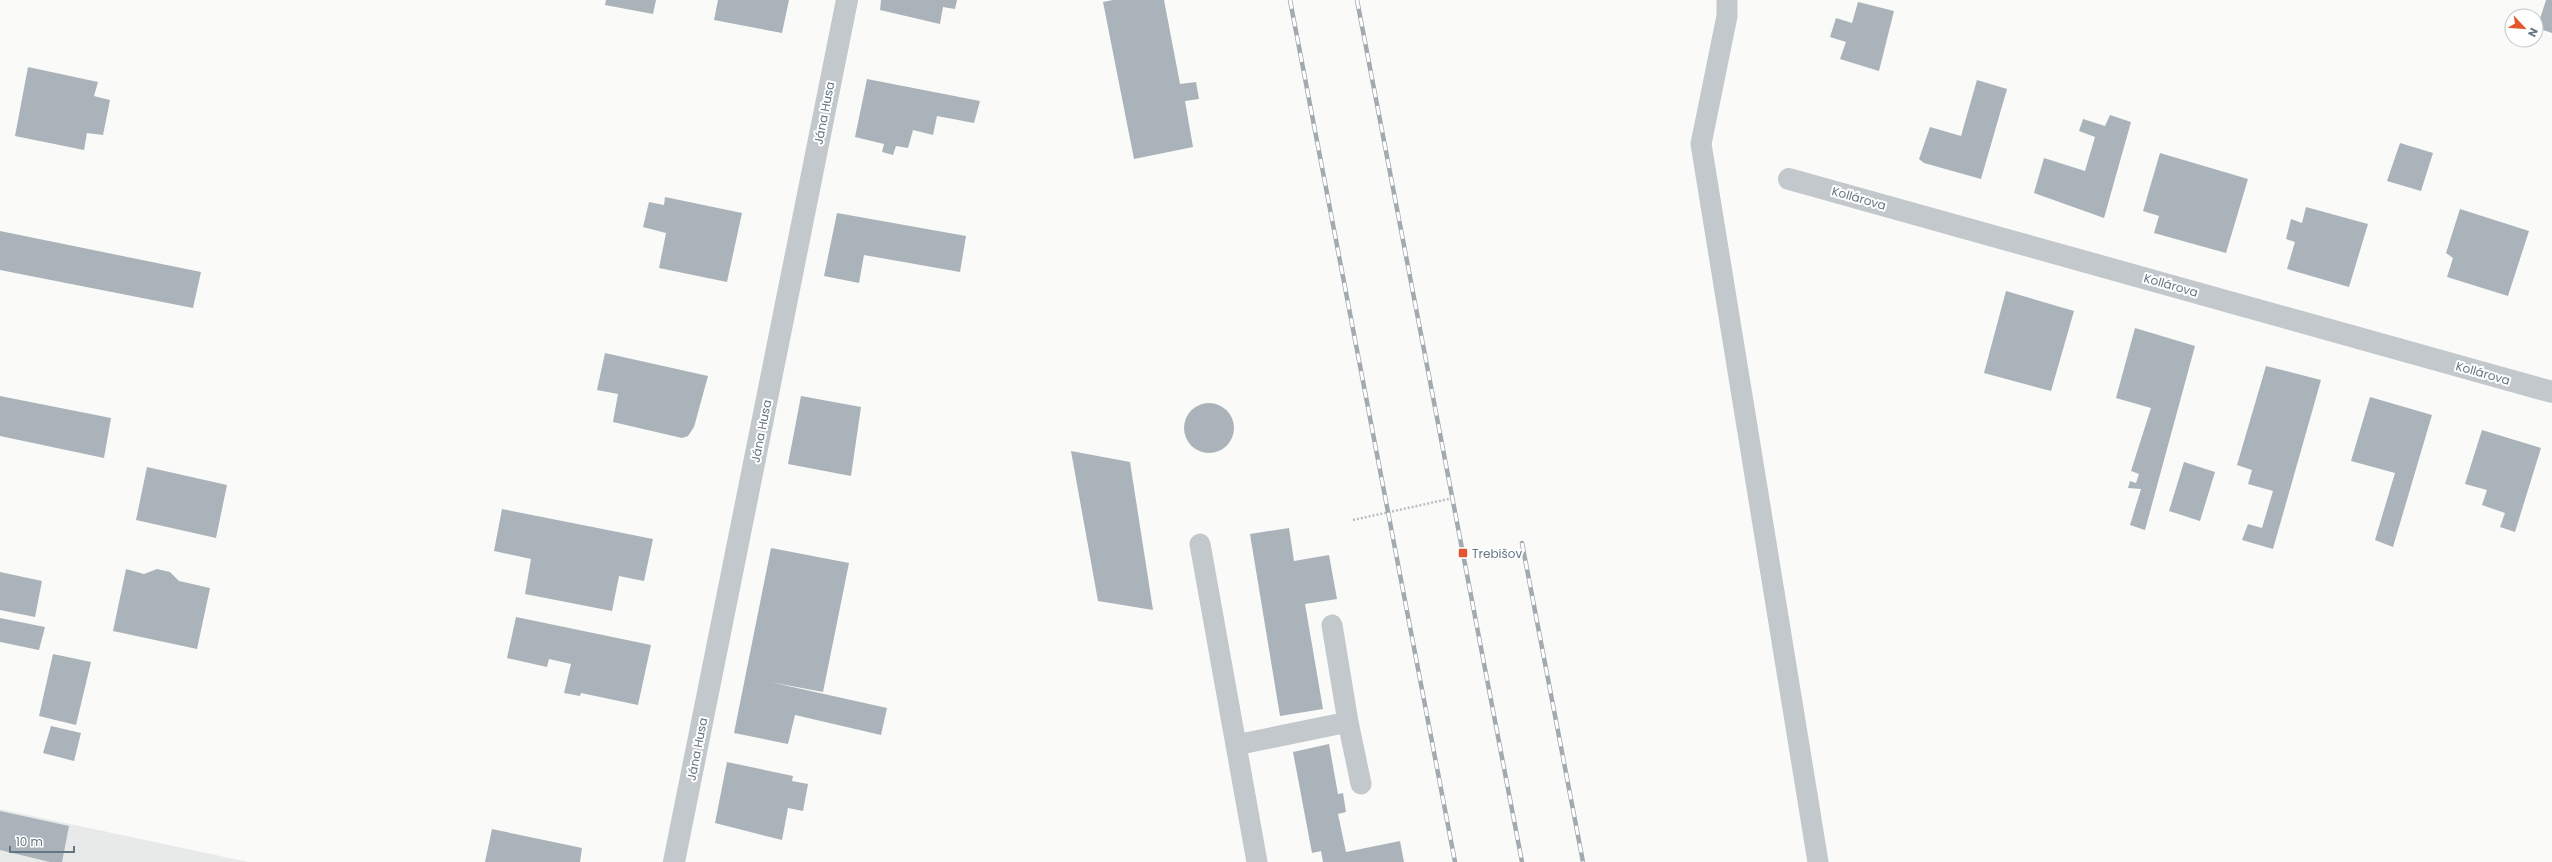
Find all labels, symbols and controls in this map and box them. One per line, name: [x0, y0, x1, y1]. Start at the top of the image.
north arrow: [2504, 8, 2544, 48]
text: N: [2524, 25, 2542, 40]
street label: Jána Husa: [810, 80, 838, 146]
street label: Kollárova: [1830, 182, 1888, 214]
street label: Kollárova: [2142, 269, 2200, 301]
street label: Kollárova: [2454, 357, 2512, 389]
street label: Jána Husa: [747, 398, 775, 464]
place label: Trebišov: [1472, 545, 1522, 562]
marker: Trebišov: [1457, 547, 1469, 559]
street label: Jána Husa: [683, 716, 711, 782]
scale bar: [10, 828, 74, 854]
text: 10 m: [16, 833, 43, 850]

